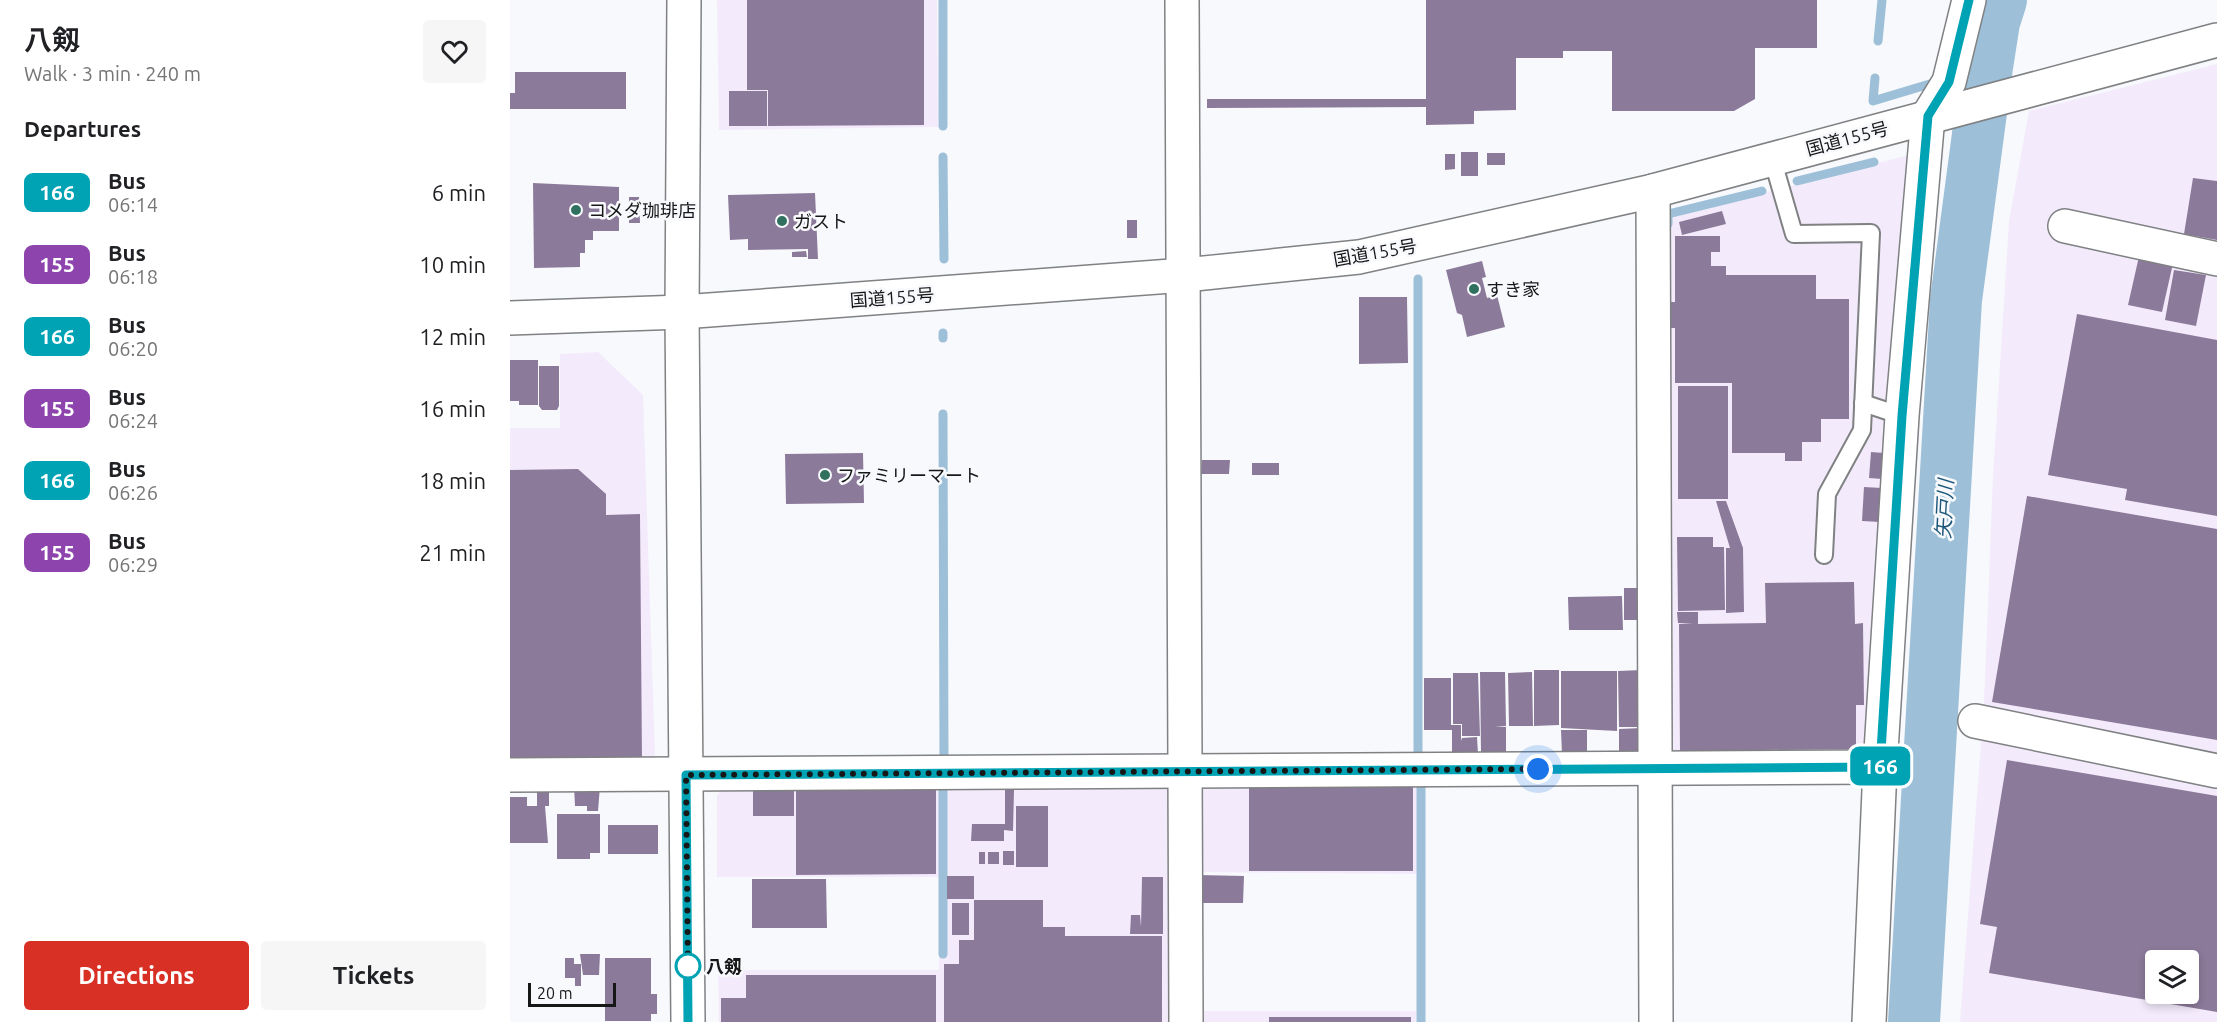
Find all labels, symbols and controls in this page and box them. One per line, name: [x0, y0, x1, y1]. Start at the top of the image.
button: heart: [423, 20, 486, 83]
text: 八剱: [24, 24, 80, 55]
text: Walk · 3 min · 240 m: [24, 62, 201, 85]
text: Departures: [24, 116, 141, 141]
street label: 国道155号: [1804, 117, 1890, 159]
text: Bus: [108, 168, 146, 193]
text: 166: [39, 180, 75, 204]
text: 6 min: [432, 180, 486, 205]
text: 06:14: [108, 193, 158, 216]
place label: コメダ珈琲店: [588, 200, 696, 220]
marker: コメダ珈琲店: [569, 203, 583, 217]
place label: ガスト: [794, 211, 848, 231]
marker: ガスト: [775, 214, 789, 228]
street label: 国道155号: [1332, 235, 1418, 269]
text: Bus: [108, 240, 146, 265]
text: 155: [39, 252, 75, 276]
text: 10 min: [419, 252, 486, 277]
text: 06:18: [108, 265, 158, 288]
place label: すき家: [1486, 279, 1540, 299]
marker: すき家: [1467, 282, 1481, 296]
street label: 国道155号: [849, 284, 935, 310]
text: Bus: [108, 312, 146, 337]
text: 166: [39, 324, 75, 348]
text: 12 min: [419, 324, 486, 349]
text: 06:20: [108, 337, 158, 360]
text: Bus: [108, 384, 146, 409]
text: 155: [39, 396, 75, 420]
text: 16 min: [419, 396, 486, 421]
text: 06:24: [108, 409, 158, 432]
text: Bus: [108, 456, 146, 481]
place label: ファミリーマート: [837, 465, 981, 485]
text: 166: [39, 468, 75, 492]
text: 18 min: [419, 468, 486, 493]
marker: ファミリーマート: [818, 468, 832, 482]
water label: 矢戸川: [1931, 476, 1957, 540]
text: 06:26: [108, 481, 158, 504]
text: Bus: [108, 528, 146, 553]
text: 155: [39, 540, 75, 564]
text: 21 min: [419, 540, 486, 565]
text: 06:29: [108, 553, 158, 576]
line badge: 166: [1846, 746, 1914, 786]
your location: [1523, 754, 1553, 784]
text: 166: [1862, 754, 1898, 778]
button: Directions: [24, 941, 249, 1010]
button: Tickets: [261, 941, 486, 1010]
map controls: [2145, 950, 2199, 1004]
button: layers: [2145, 950, 2199, 1004]
marker: 八剱: [675, 953, 701, 979]
place label: 八剱: [706, 956, 742, 976]
scale bar: [528, 980, 616, 1008]
text: 20 m: [537, 984, 573, 1002]

